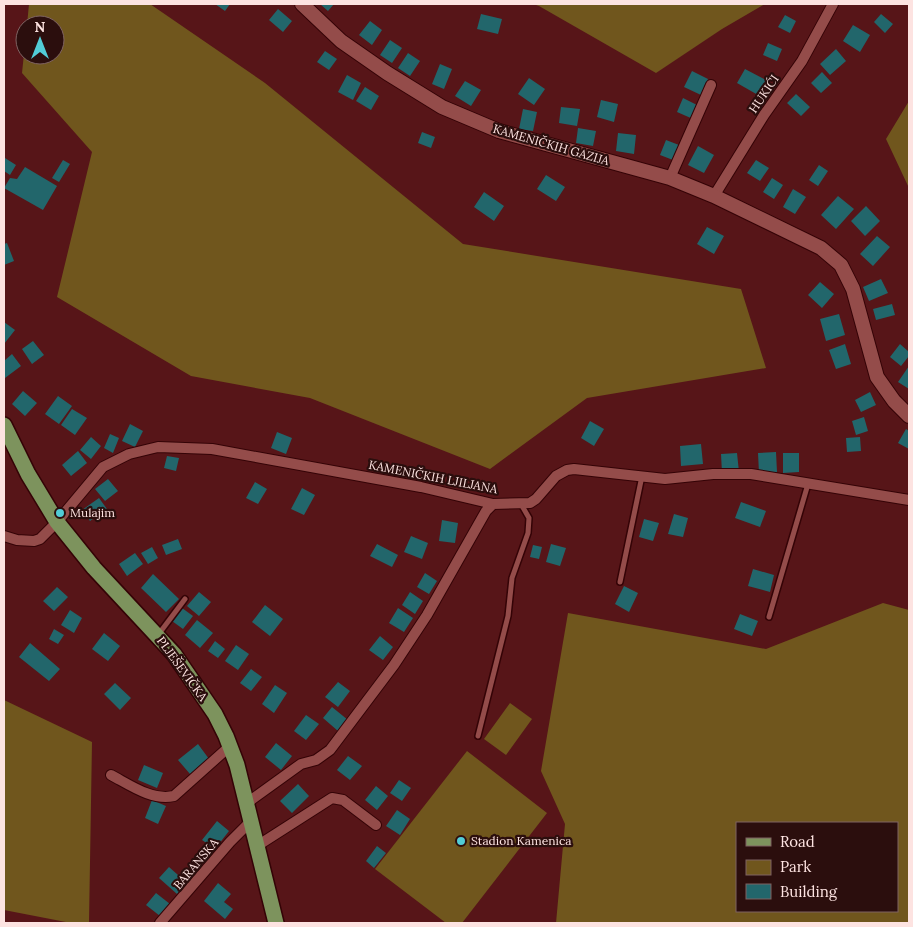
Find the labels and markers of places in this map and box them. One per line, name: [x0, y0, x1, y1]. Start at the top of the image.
place label: Mulajim: [70, 505, 115, 520]
marker: Mulajim: [54, 507, 66, 519]
place label: Stadion Kamenica: [471, 833, 571, 848]
marker: Stadion Kamenica: [455, 835, 467, 847]

